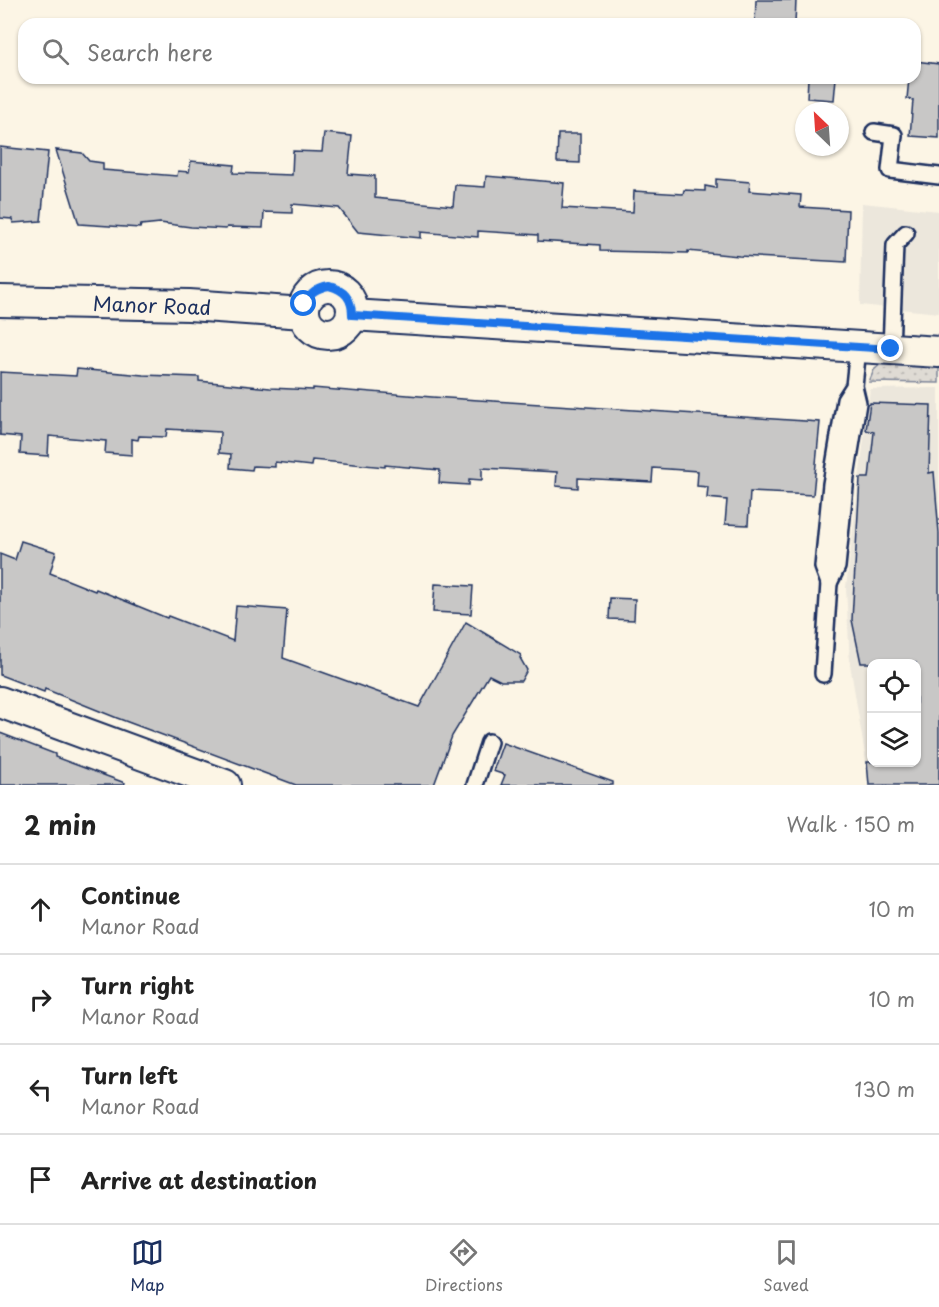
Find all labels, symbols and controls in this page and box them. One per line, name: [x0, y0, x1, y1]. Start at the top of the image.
search box: [18, 18, 921, 84]
icon: search: [39, 35, 72, 68]
text: Search here: [87, 35, 213, 68]
north arrow: [795, 102, 849, 156]
street label: Manor Road: [92, 288, 212, 322]
route start: [290, 290, 316, 316]
route end: [877, 335, 903, 361]
map controls: [867, 659, 921, 767]
button: locate: [867, 659, 921, 713]
button: layers: [867, 713, 921, 767]
text: 2 min: [24, 805, 97, 844]
text: Walk · 150 m: [786, 809, 915, 839]
text: Continue: [81, 878, 180, 911]
icon: ahead: [24, 893, 57, 926]
text: 10 m: [868, 894, 915, 924]
text: Manor Road: [81, 911, 200, 941]
text: Turn right: [81, 968, 194, 1001]
icon: right: [24, 983, 57, 1016]
text: 10 m: [868, 984, 915, 1014]
text: Manor Road: [81, 1001, 200, 1031]
text: Turn left: [81, 1058, 178, 1091]
icon: left: [24, 1073, 57, 1106]
text: 130 m: [855, 1074, 915, 1104]
text: Manor Road: [81, 1091, 200, 1121]
icon: arrive: [24, 1163, 57, 1196]
text: Arrive at destination: [81, 1163, 317, 1196]
tab: Map: [130, 1236, 164, 1296]
tab: Directions: [425, 1236, 503, 1296]
tab: Saved: [763, 1236, 809, 1296]

